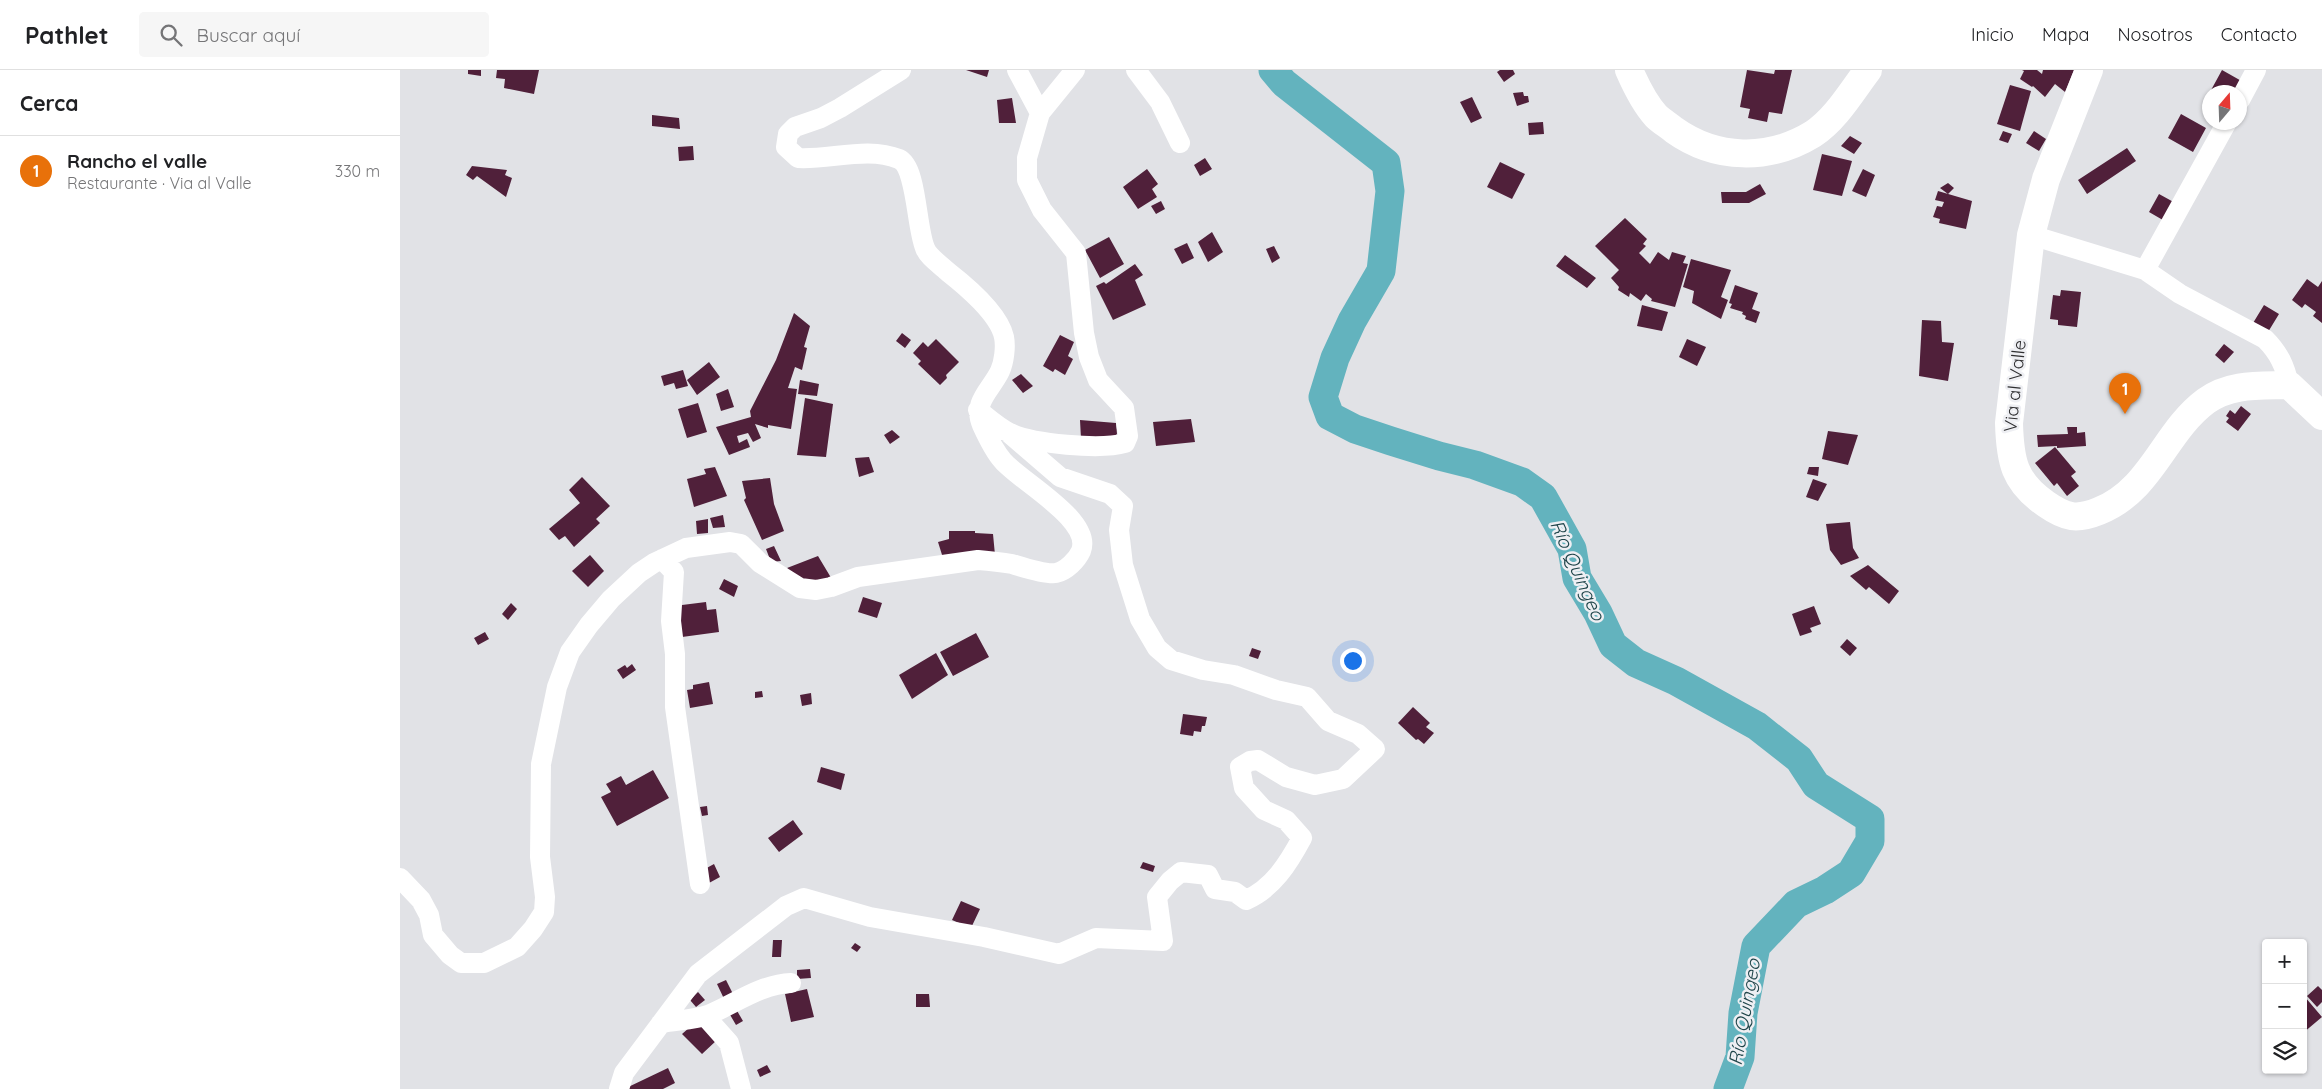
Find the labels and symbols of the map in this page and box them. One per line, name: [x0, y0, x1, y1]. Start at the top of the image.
north arrow: [2202, 85, 2247, 130]
street label: Via al Valle: [1998, 339, 2031, 433]
pin: 1: [2109, 373, 2141, 414]
water label: Río Quingeo: [1545, 516, 1611, 625]
your location: [1340, 648, 1366, 674]
water label: Río Quingeo: [1723, 955, 1765, 1067]

